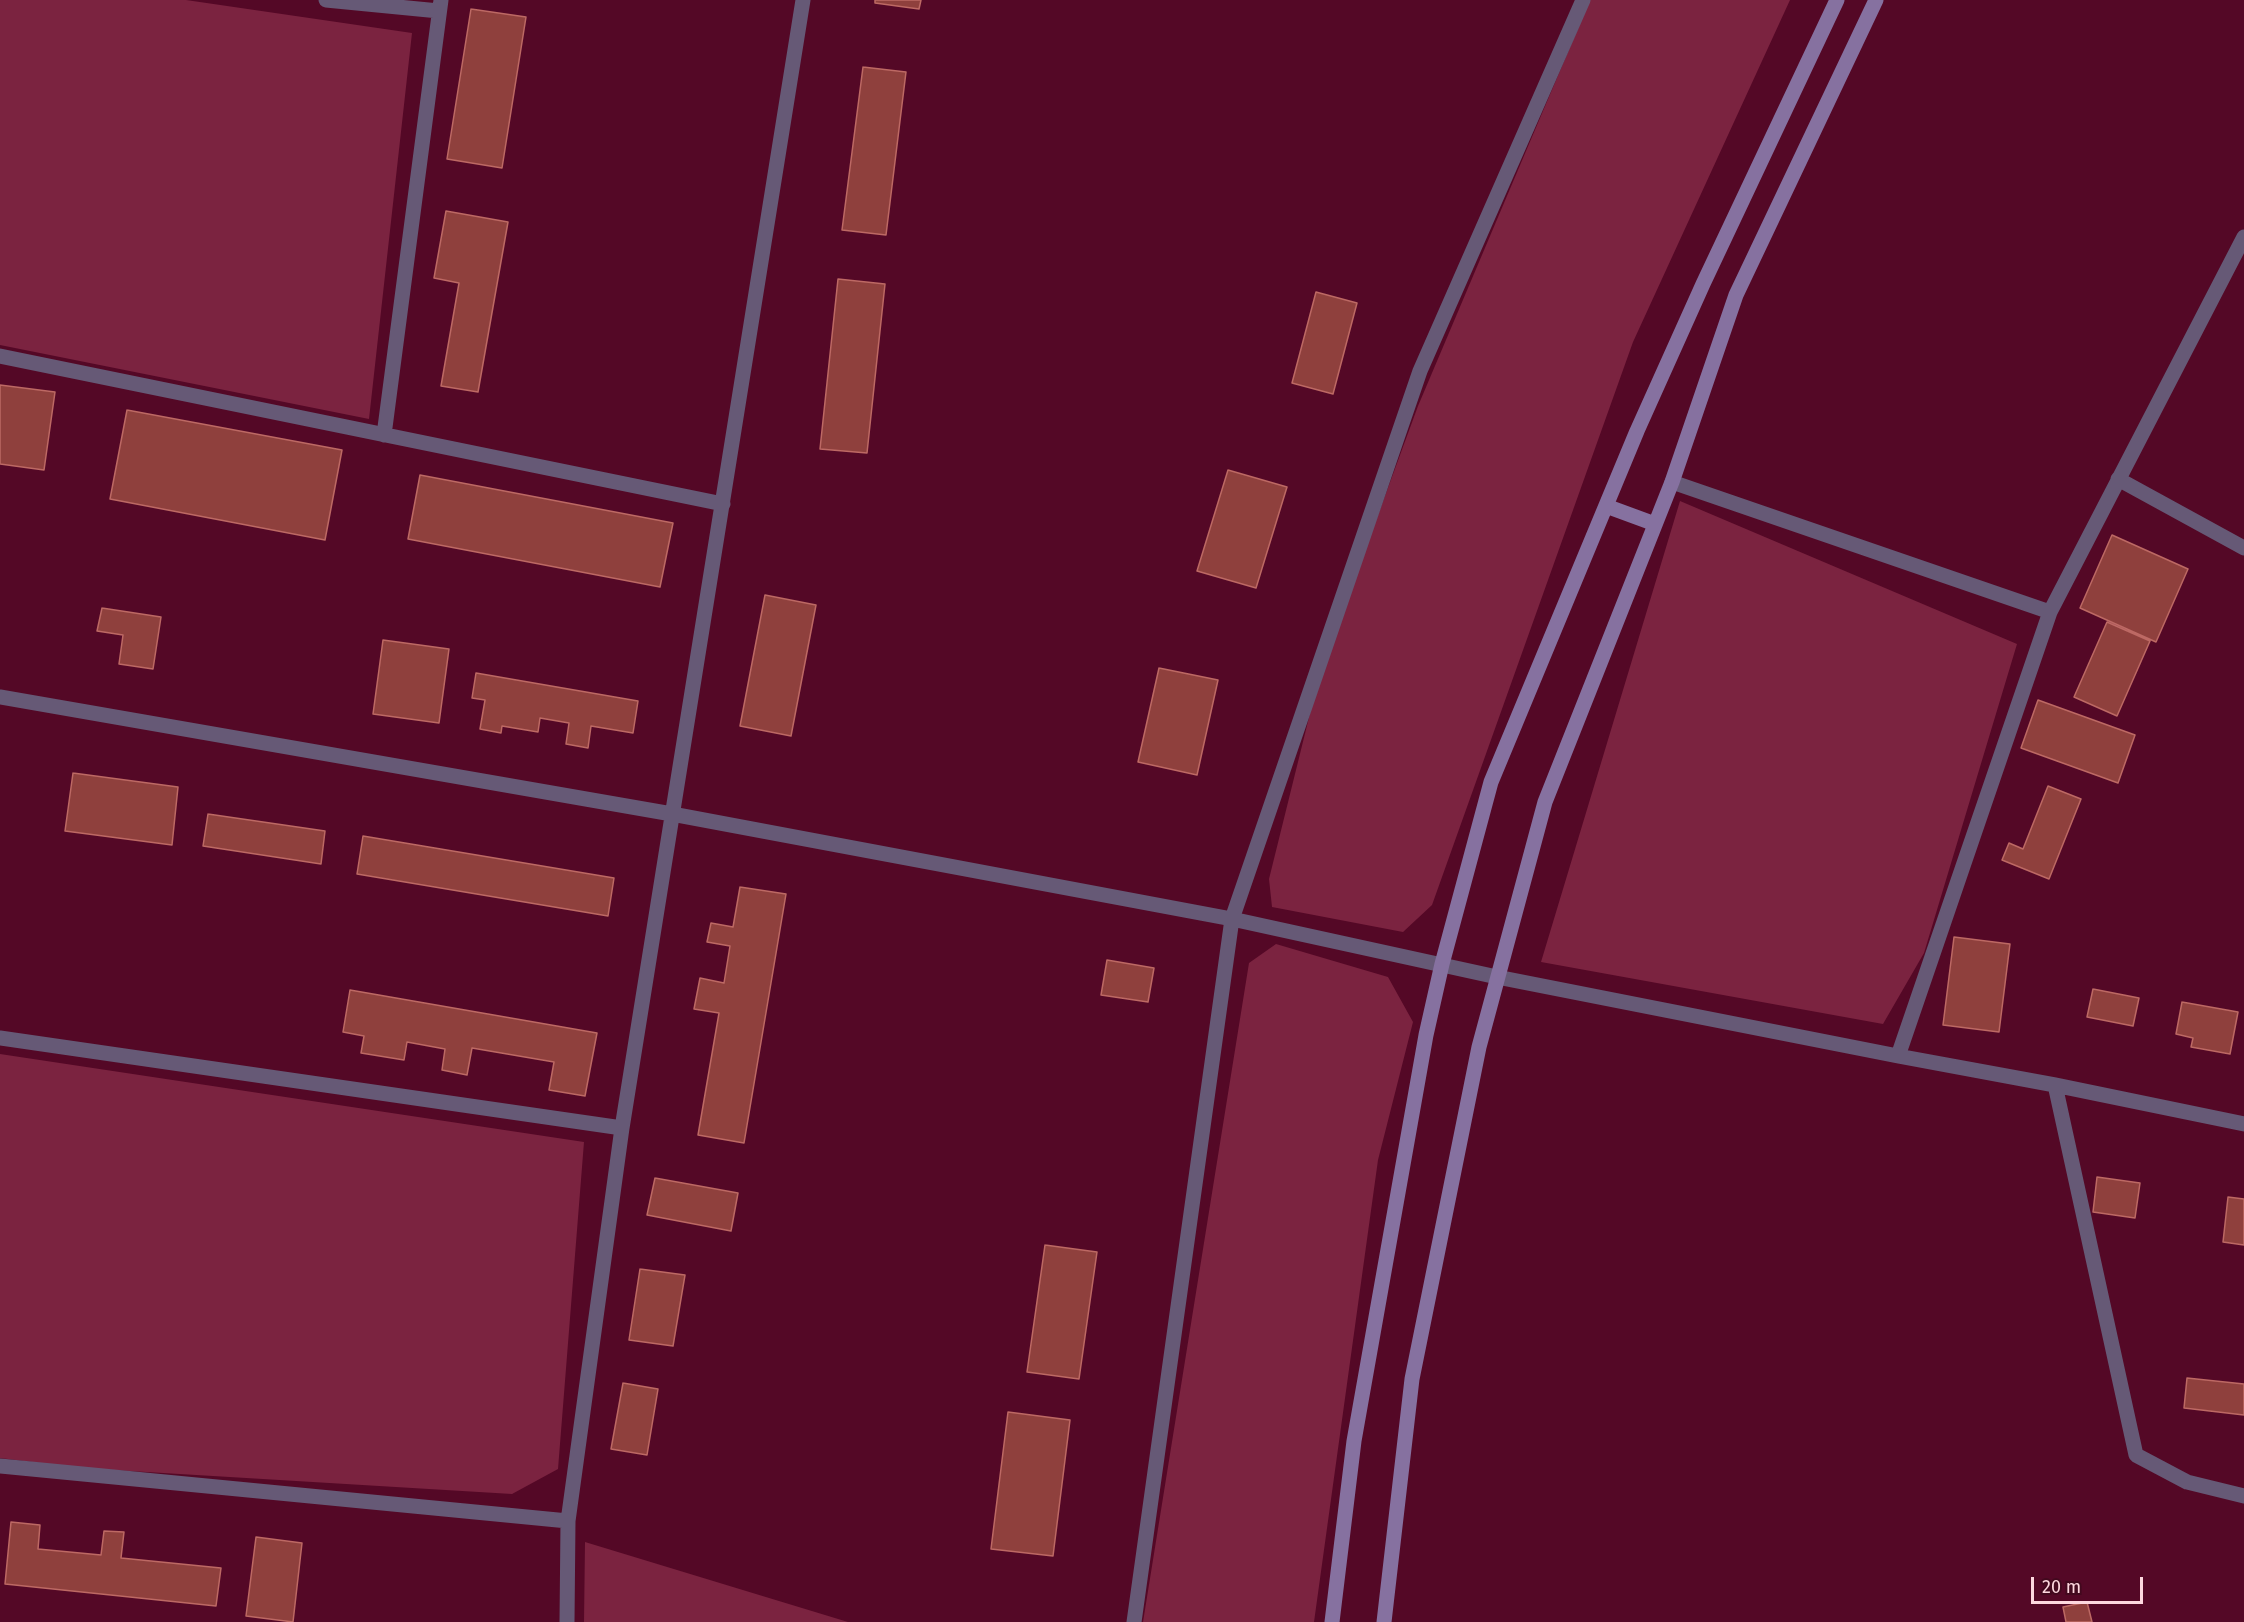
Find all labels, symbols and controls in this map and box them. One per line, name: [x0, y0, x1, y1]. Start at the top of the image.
scale bar: [2034, 1565, 2146, 1603]
text: 20 m: [2042, 1576, 2081, 1598]

